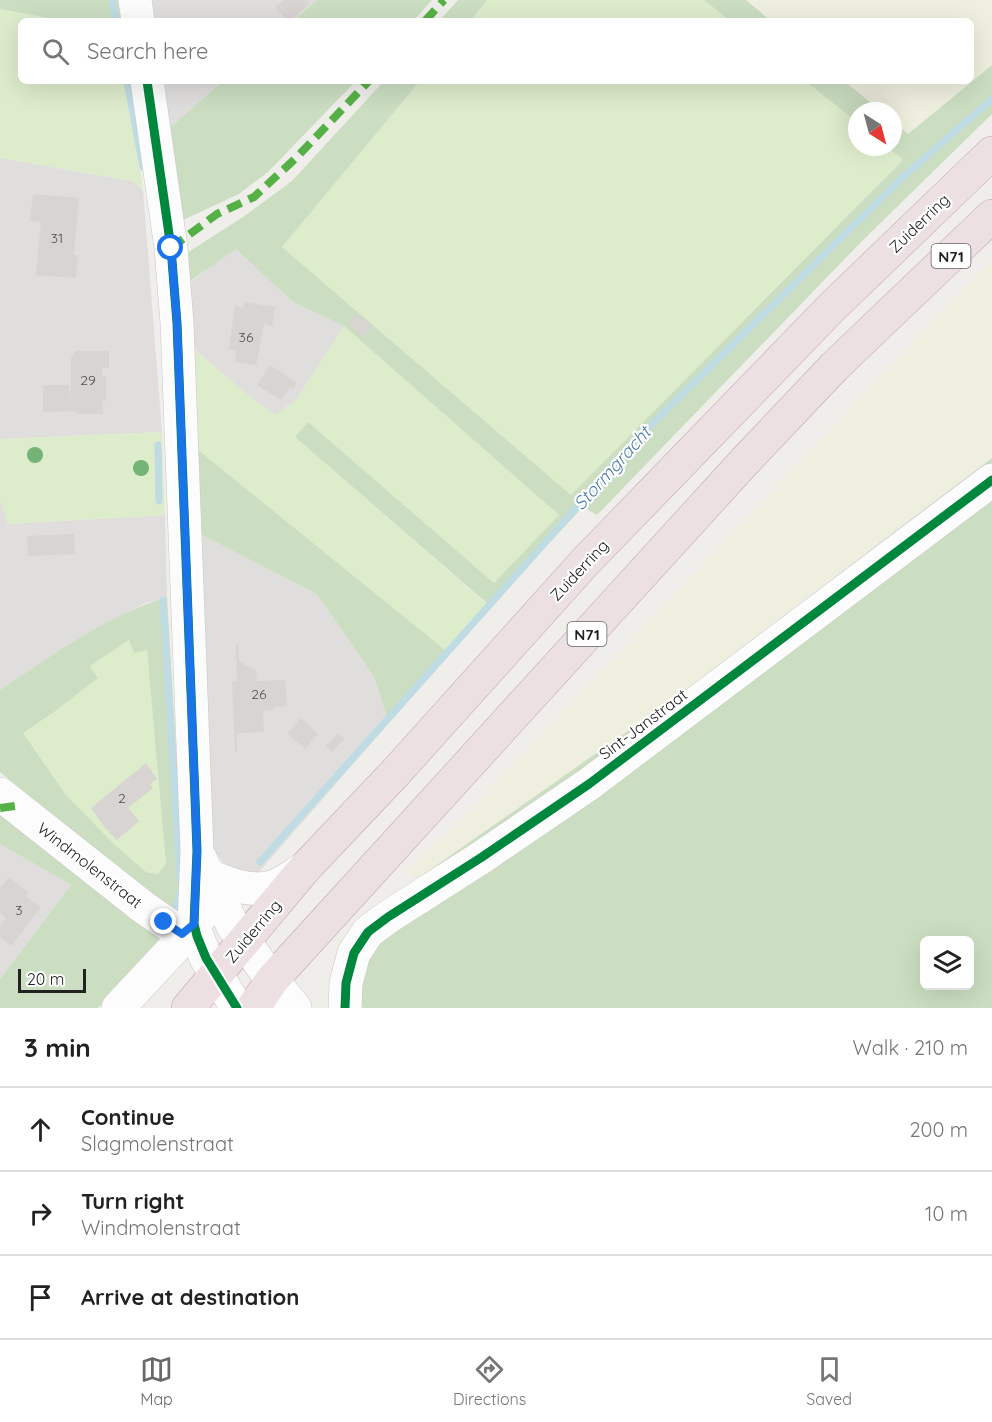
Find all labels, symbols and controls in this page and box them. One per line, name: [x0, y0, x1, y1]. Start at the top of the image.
search box: [18, 18, 974, 84]
icon: search: [39, 35, 72, 68]
text: Search here: [87, 37, 208, 65]
north arrow: [848, 102, 902, 156]
street label: Zuiderring: [885, 189, 953, 257]
house number: 31: [51, 229, 63, 247]
route start: [157, 234, 183, 260]
road number: N71: [932, 244, 970, 268]
house number: 36: [239, 328, 254, 346]
house number: 29: [80, 371, 96, 389]
water label: Stormgracht: [568, 420, 657, 515]
street label: Zuiderring: [546, 535, 612, 605]
road number: N71: [568, 622, 606, 646]
street label: Sint-Janstraat: [595, 684, 691, 764]
house number: 26: [251, 685, 267, 703]
house number: 2: [118, 789, 126, 807]
street label: Windmolenstraat: [34, 818, 146, 912]
street label: Zuiderring: [221, 895, 285, 967]
house number: 3: [15, 901, 23, 919]
route end: [150, 908, 176, 934]
map controls: [920, 936, 974, 990]
button: layers: [920, 936, 974, 990]
scale bar: [18, 966, 86, 994]
text: 20 m: [27, 969, 64, 989]
text: 3 min: [24, 1031, 91, 1064]
text: Walk · 210 m: [853, 1035, 968, 1060]
text: Continue: [81, 1103, 175, 1131]
icon: ahead: [24, 1113, 57, 1146]
text: 200 m: [909, 1117, 968, 1142]
text: Slagmolenstraat: [81, 1131, 234, 1156]
text: Turn right: [81, 1187, 185, 1215]
icon: right: [24, 1197, 57, 1230]
text: 10 m: [925, 1201, 968, 1226]
text: Windmolenstraat: [81, 1215, 241, 1240]
icon: arrive: [24, 1281, 57, 1314]
text: Arrive at destination: [81, 1283, 299, 1311]
tab: Map: [140, 1353, 173, 1409]
tab: Directions: [453, 1353, 526, 1409]
tab: Saved: [806, 1353, 852, 1409]

